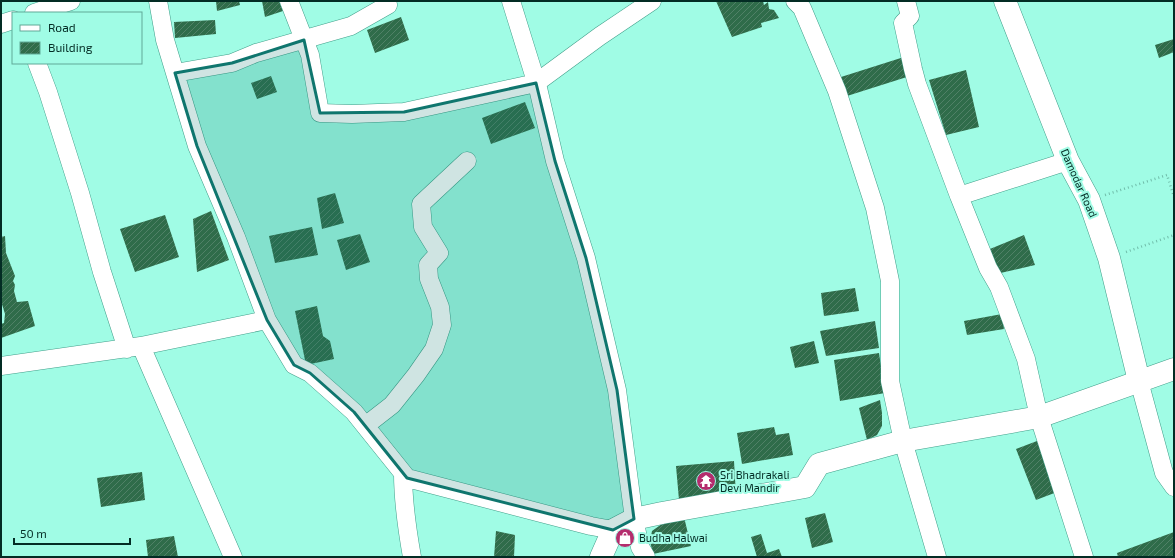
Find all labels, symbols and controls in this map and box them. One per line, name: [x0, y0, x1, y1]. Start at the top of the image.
legend: [12, 12, 142, 64]
text: Road: [48, 20, 76, 34]
text: Building: [48, 40, 93, 54]
street label: Damodar Road: [1059, 147, 1100, 219]
place label: Sri Bhadrakali Devi Mandir: [720, 468, 789, 494]
temple icon: Sri Bhadrakali Devi Mandir: [695, 470, 717, 492]
scale bar: [14, 520, 130, 546]
text: 50 m: [20, 526, 47, 540]
shop icon: Budha Halwai: [614, 527, 636, 549]
place label: Budha Halwai: [639, 531, 708, 544]

